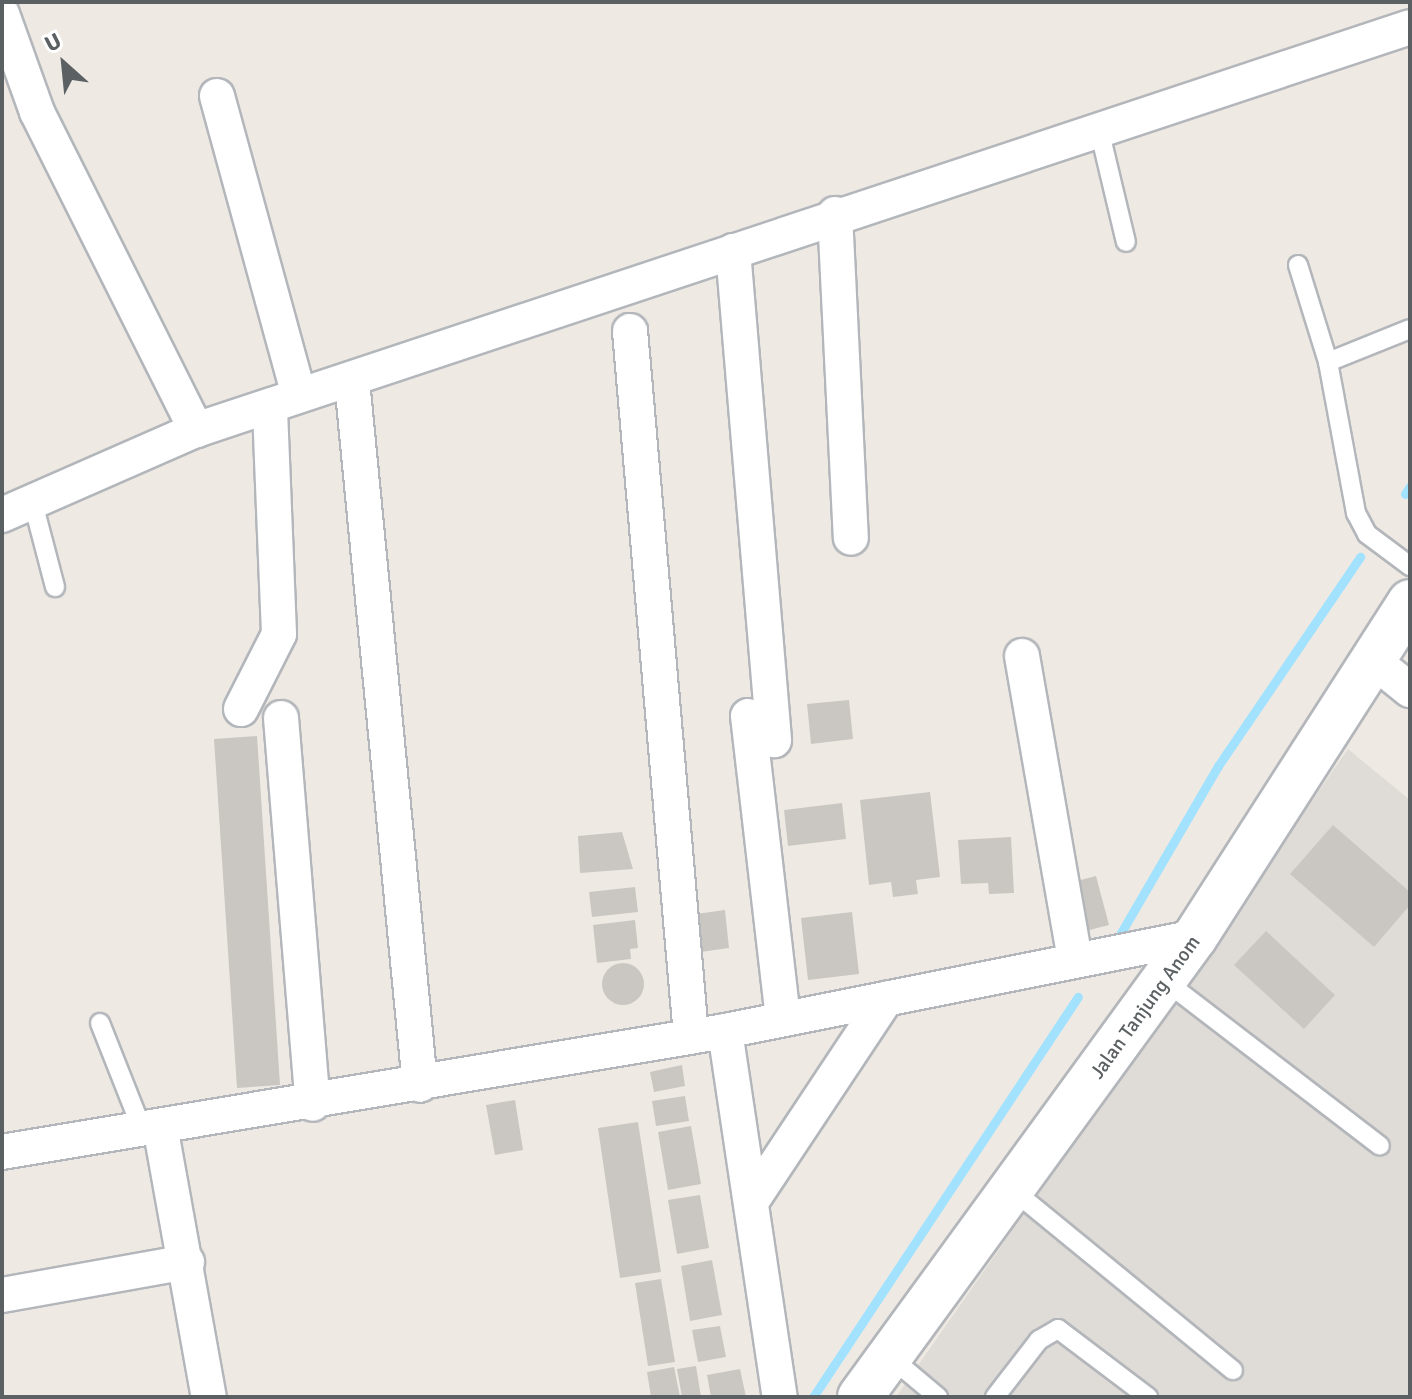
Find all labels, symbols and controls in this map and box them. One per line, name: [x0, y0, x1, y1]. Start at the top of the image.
north arrow: [24, 24, 104, 104]
text: U: [40, 27, 66, 58]
street label: Jalan Tanjung Anom: [1085, 931, 1205, 1083]

